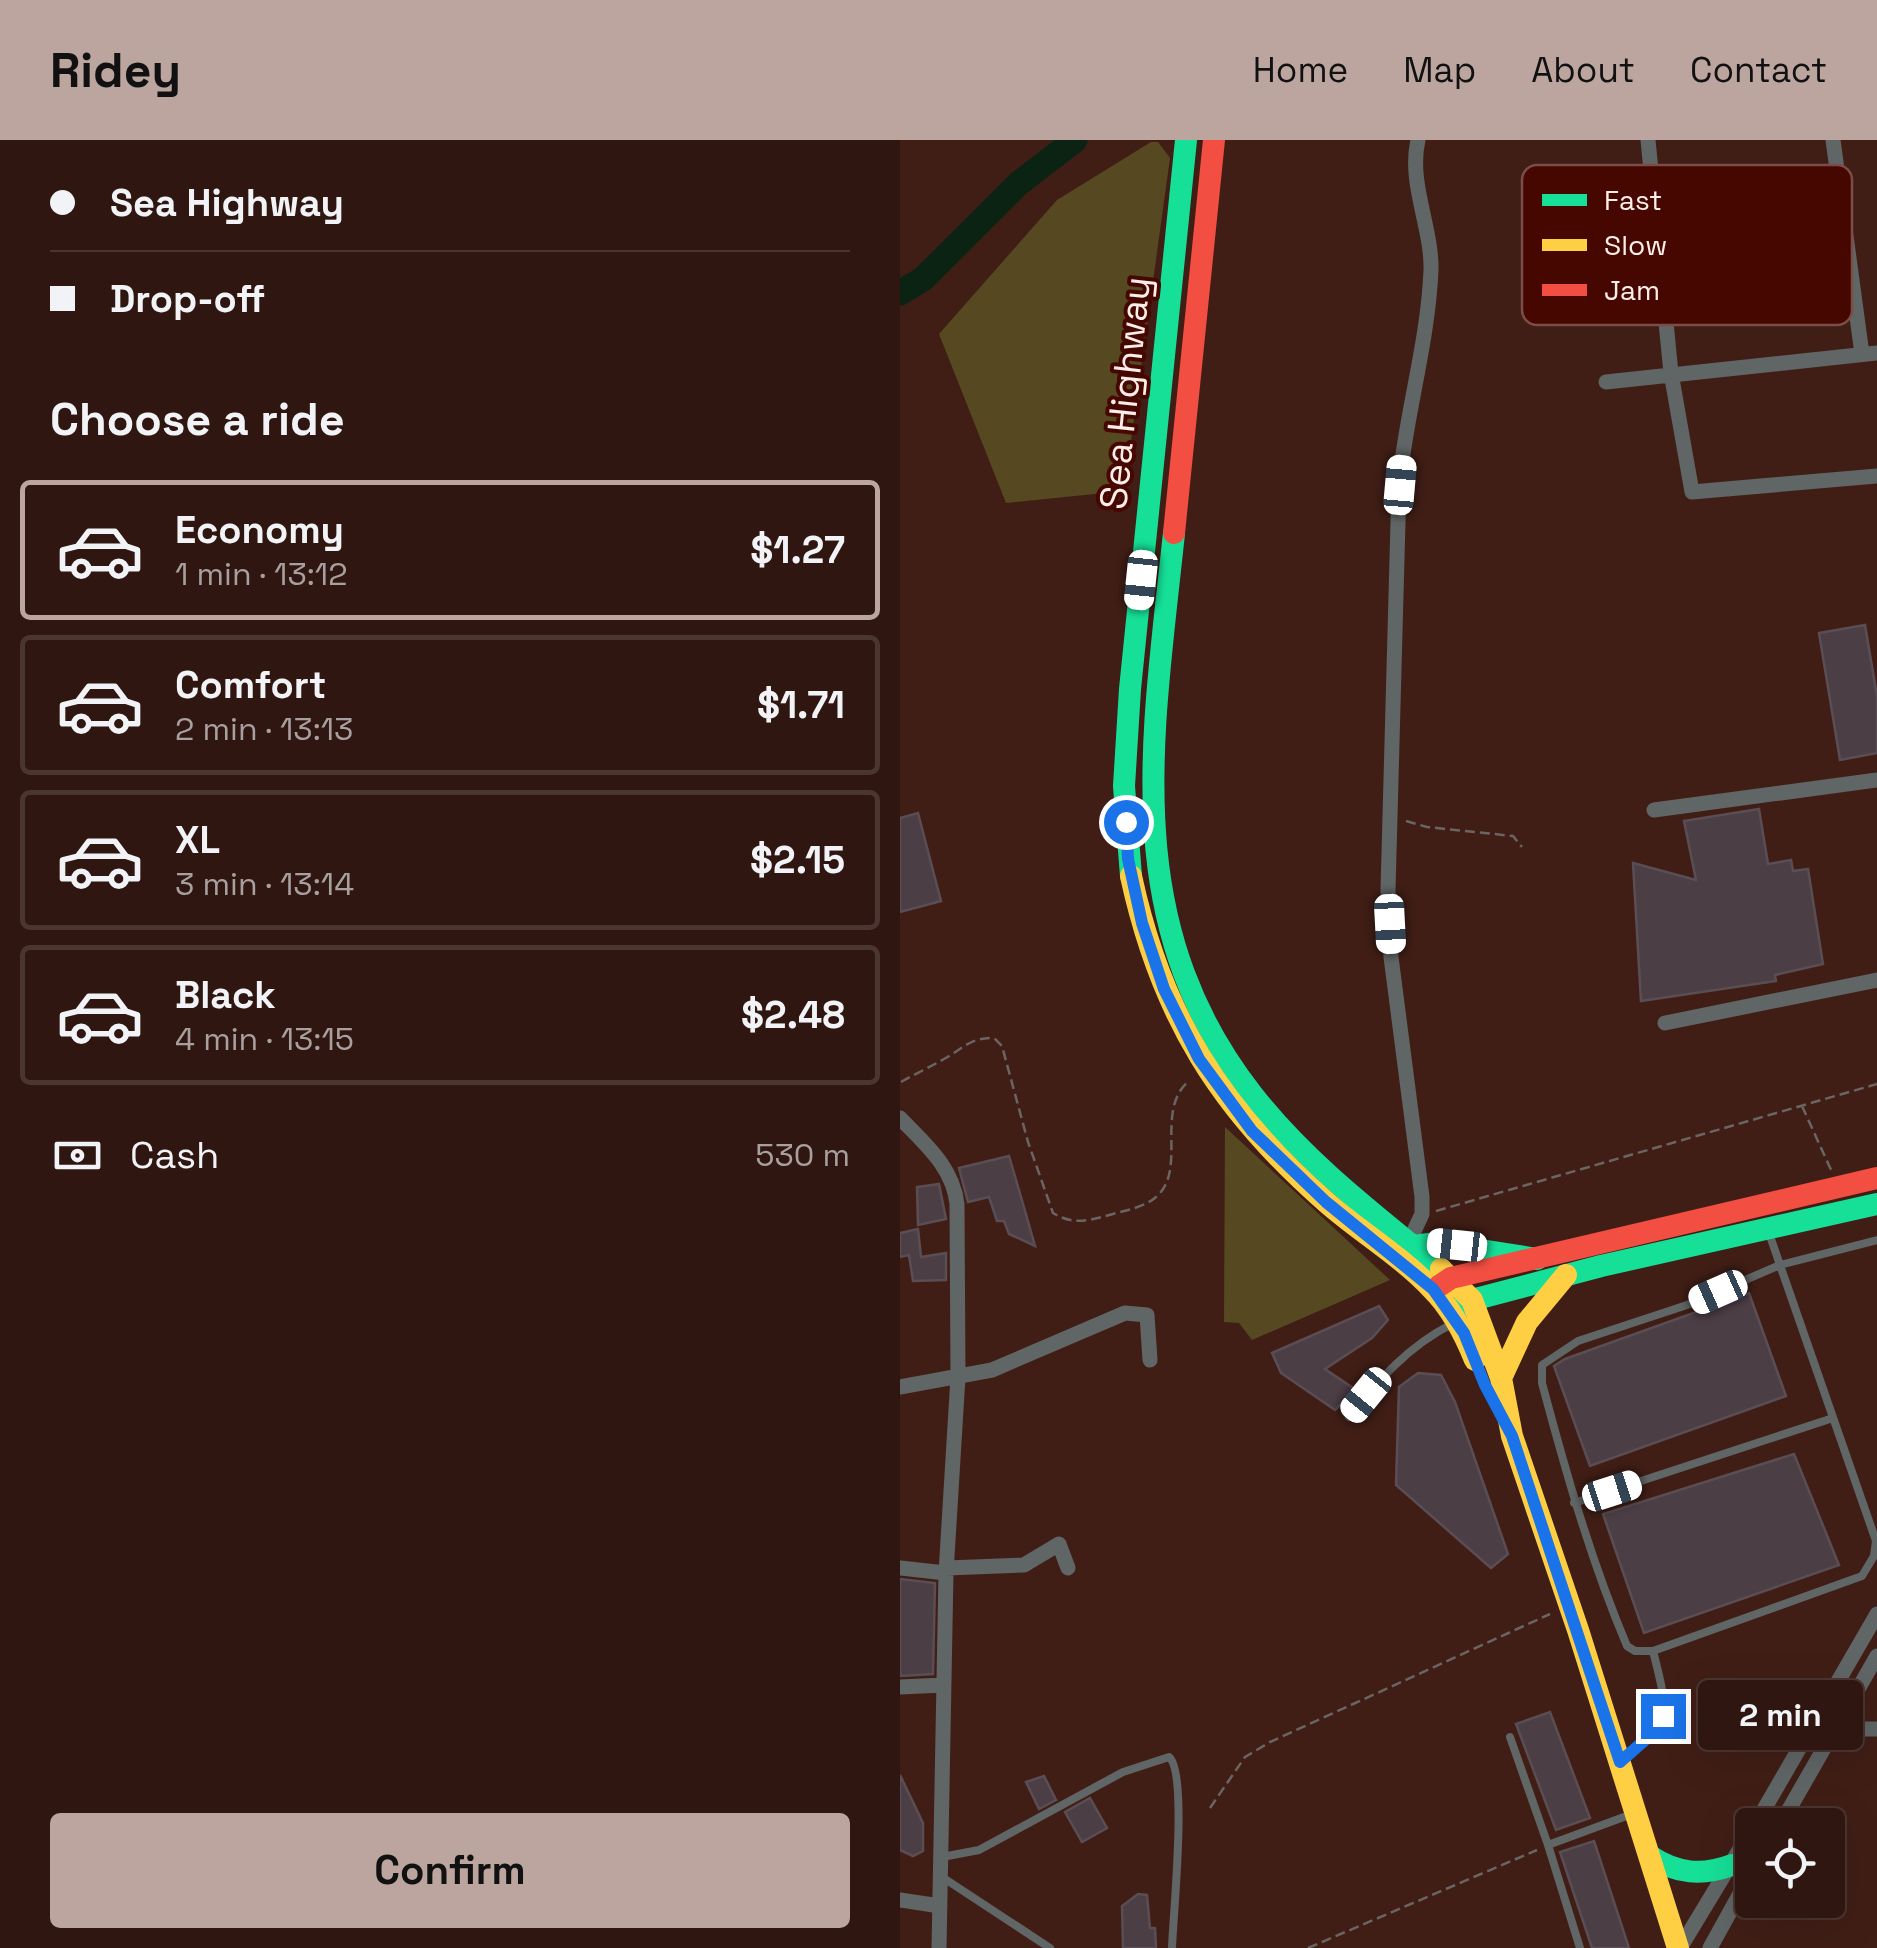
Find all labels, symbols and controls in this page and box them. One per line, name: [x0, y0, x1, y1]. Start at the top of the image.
text: Ridey: [50, 40, 181, 101]
text: Home: [1253, 48, 1348, 92]
text: Map: [1403, 48, 1476, 92]
text: About: [1531, 48, 1635, 92]
text: Contact: [1690, 48, 1827, 92]
legend: [1522, 165, 1852, 325]
text: Sea Highway: [110, 179, 344, 227]
text: Fast: [1604, 182, 1662, 218]
text: Slow: [1604, 227, 1667, 263]
text: Jam: [1604, 272, 1660, 308]
street label: Sea Highway: [1089, 274, 1161, 512]
text: Drop-off: [110, 275, 265, 323]
text: Choose a ride: [50, 391, 345, 448]
car: [1382, 454, 1418, 516]
icon: car: [55, 505, 145, 595]
text: Economy: [175, 506, 344, 554]
text: $1.27: [750, 526, 845, 574]
car: [1123, 549, 1159, 611]
text: 1 min · 13:12: [175, 554, 347, 594]
icon: car: [55, 660, 145, 750]
text: Comfort: [175, 661, 326, 709]
text: $1.71: [757, 681, 845, 729]
text: 2 min · 13:13: [175, 709, 353, 749]
route start: [1104, 800, 1149, 845]
icon: car: [55, 815, 145, 905]
text: XL: [175, 816, 220, 864]
text: $2.15: [750, 836, 845, 884]
text: 3 min · 13:14: [175, 864, 354, 904]
car: [1373, 893, 1407, 955]
icon: car: [55, 970, 145, 1060]
text: Black: [175, 971, 276, 1019]
text: $2.48: [741, 991, 845, 1039]
text: 4 min · 13:15: [175, 1019, 354, 1059]
icon: cash: [50, 1128, 105, 1183]
text: Cash: [130, 1131, 219, 1179]
text: 530 m: [755, 1135, 850, 1175]
car: [1426, 1227, 1488, 1263]
car: [1684, 1266, 1752, 1318]
car: [1335, 1362, 1397, 1428]
car: [1579, 1467, 1645, 1515]
callout: 2 min: [1698, 1681, 1863, 1751]
route end: [1641, 1694, 1686, 1739]
text: 2 min: [1739, 1695, 1822, 1735]
map controls: [1735, 1808, 1845, 1918]
button: locate: [1735, 1808, 1845, 1918]
button: Confirm: [50, 1813, 850, 1928]

